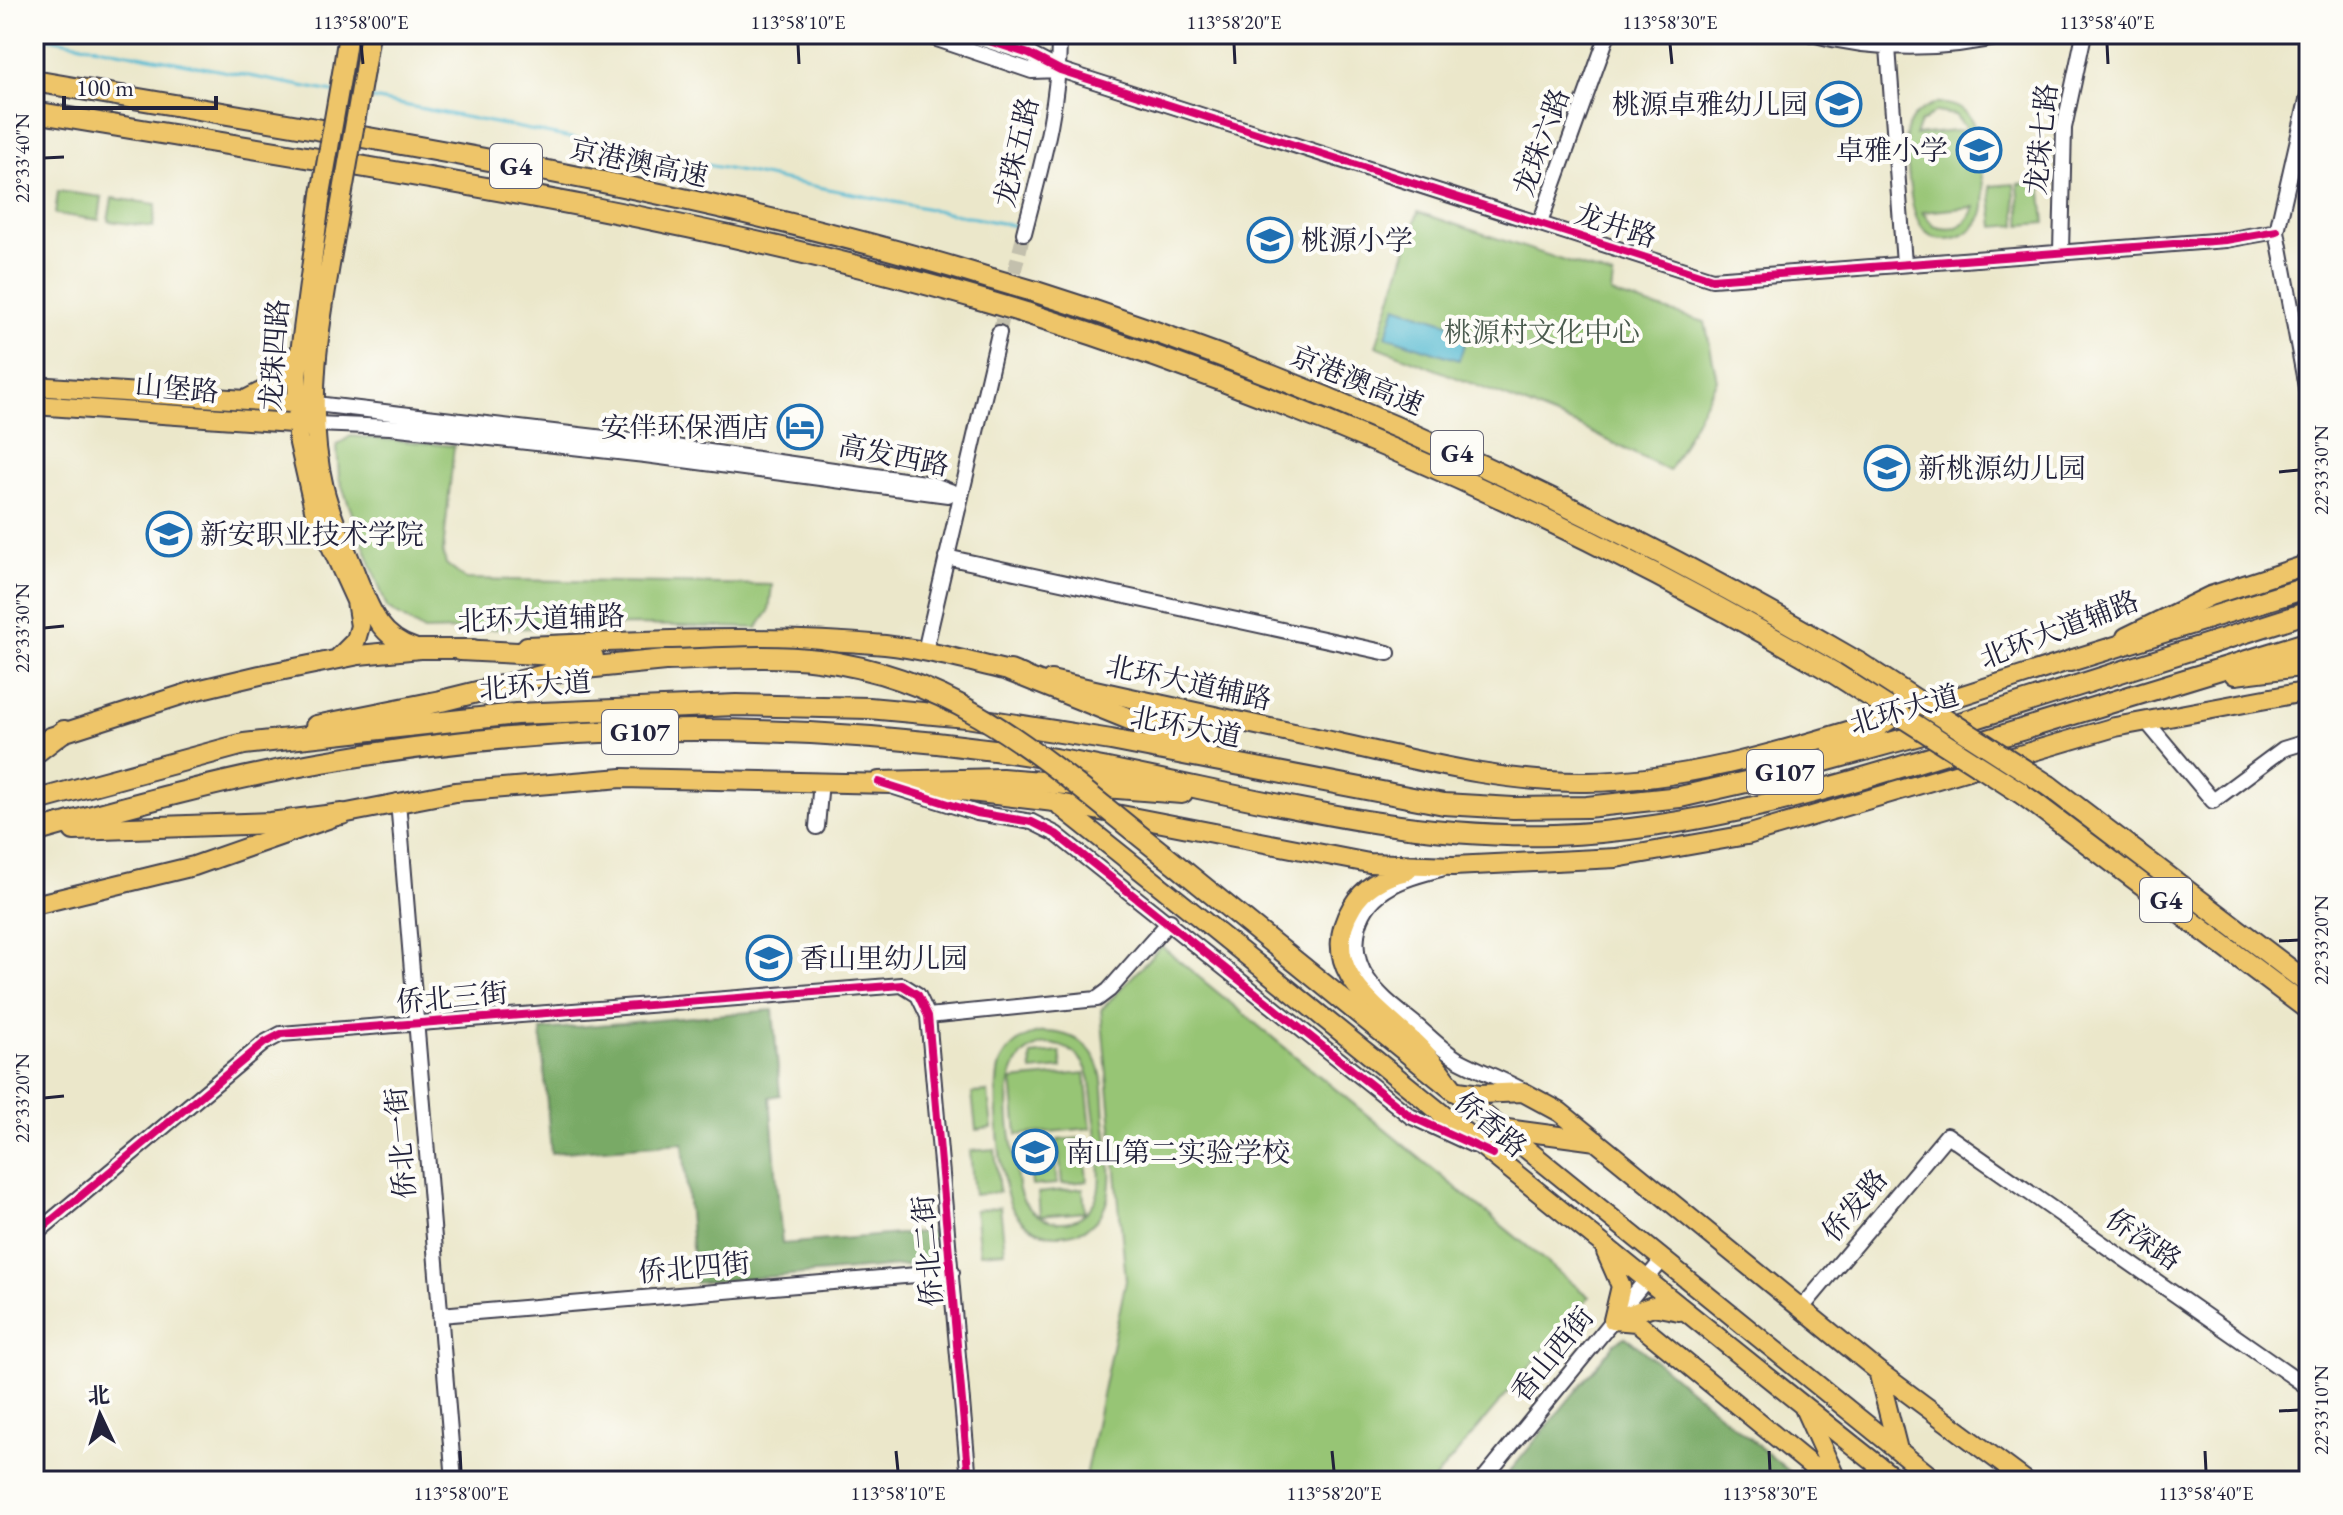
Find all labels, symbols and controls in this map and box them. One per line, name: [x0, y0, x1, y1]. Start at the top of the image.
text: 113°58'00"E: [314, 9, 408, 35]
text: 113°58'10"E: [751, 9, 845, 35]
text: 113°58'20"E: [1187, 9, 1281, 35]
text: 113°58'30"E: [1623, 9, 1717, 35]
text: 113°58'40"E: [2060, 9, 2154, 35]
scale bar: [64, 60, 216, 110]
text: 100 m: [76, 72, 134, 103]
school or university icon: 桃源卓雅幼儿园: [1815, 80, 1863, 128]
street label: 龙珠七路: [2017, 81, 2065, 197]
street label: 龙珠六路: [1505, 83, 1577, 201]
place label: 桃源卓雅幼儿园: [1612, 86, 1808, 122]
street label: 龙珠五路: [986, 93, 1046, 211]
text: 22°33'40"N: [9, 113, 35, 203]
school or university icon: 卓雅小学: [1955, 126, 2003, 174]
street label: 京港澳高速: [567, 130, 711, 194]
place label: 卓雅小学: [1836, 132, 1948, 168]
road number: G4: [490, 144, 542, 188]
street label: 龙井路: [1570, 195, 1662, 255]
school or university icon: 桃源小学: [1246, 216, 1294, 264]
place label: 桃源小学: [1301, 222, 1413, 258]
street label: 龙珠四路: [252, 298, 296, 412]
park label: 桃源村文化中心: [1444, 314, 1640, 350]
street label: 京港澳高速: [1285, 337, 1429, 423]
street label: 山堡路: [134, 366, 220, 410]
hotel icon: 安伴环保酒店: [776, 403, 824, 451]
place label: 安伴环保酒店: [601, 409, 769, 445]
text: 22°33'30"N: [2308, 425, 2334, 515]
street label: 高发西路: [836, 427, 952, 483]
road number: G4: [1431, 431, 1483, 475]
school or university icon: 新桃源幼儿园: [1863, 444, 1911, 492]
place label: 新桃源幼儿园: [1918, 450, 2086, 486]
school or university icon: 新安职业技术学院: [145, 510, 193, 558]
place label: 新安职业技术学院: [200, 516, 424, 552]
street label: 北环大道辅路: [1974, 582, 2144, 676]
text: 22°33'30"N: [9, 583, 35, 673]
street label: 北环大道辅路: [456, 597, 626, 639]
street label: 北环大道辅路: [1103, 647, 1275, 717]
street label: 北环大道: [478, 663, 592, 707]
street label: 北环大道: [1845, 676, 1963, 742]
street label: 北环大道: [1128, 698, 1244, 754]
road number: G107: [602, 710, 678, 754]
road number: G107: [1747, 750, 1823, 794]
road number: G4: [2140, 878, 2192, 922]
text: 22°33'20"N: [2308, 895, 2334, 985]
school or university icon: 香山里幼儿园: [745, 934, 793, 982]
place label: 香山里幼儿园: [800, 940, 968, 976]
street label: 侨北三街: [395, 974, 509, 1020]
text: 22°33'20"N: [9, 1053, 35, 1143]
street label: 侨香路: [1447, 1083, 1535, 1165]
street label: 侨北一街: [377, 1086, 423, 1200]
school or university icon: 南山第二实验学校: [1011, 1128, 1059, 1176]
place label: 南山第二实验学校: [1066, 1134, 1290, 1170]
street label: 侨发路: [1813, 1161, 1895, 1249]
street label: 侨北二街: [904, 1194, 950, 1308]
street label: 侨深路: [2099, 1200, 2189, 1278]
street label: 侨北四街: [637, 1244, 751, 1290]
street label: 香山西街: [1503, 1299, 1601, 1409]
text: 22°33'10"N: [2308, 1365, 2334, 1455]
north arrow: [60, 1375, 140, 1455]
text: 北: [87, 1380, 111, 1411]
text: 113°58'00"E: [414, 1480, 508, 1506]
text: 113°58'10"E: [851, 1480, 945, 1506]
text: 113°58'20"E: [1287, 1480, 1381, 1506]
text: 113°58'30"E: [1723, 1480, 1817, 1506]
text: 113°58'40"E: [2159, 1480, 2253, 1506]

